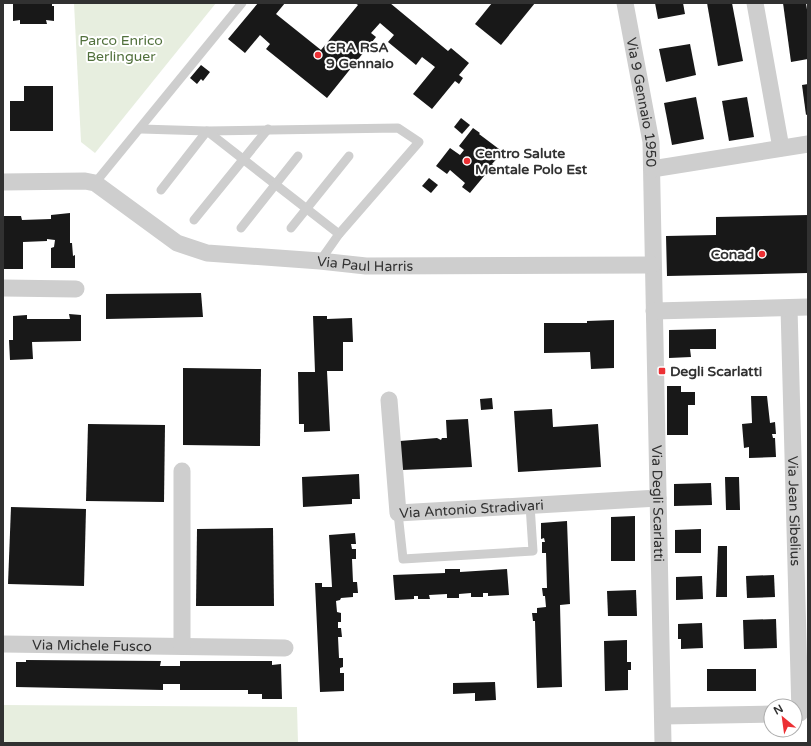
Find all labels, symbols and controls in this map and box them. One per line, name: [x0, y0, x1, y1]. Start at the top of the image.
park label: Parco Enrico Berlinguer: [79, 32, 163, 65]
street label: Via 9 Gennaio 1950: [623, 36, 660, 168]
place label: CRA RSA 9 Gennaio: [326, 39, 394, 72]
marker: CRA RSA 9 Gennaio: [313, 50, 323, 60]
place label: Centro Salute Mentale Polo Est: [475, 145, 588, 178]
marker: Centro Salute Mentale Polo Est: [462, 156, 472, 166]
place label: Conad: [711, 246, 754, 263]
marker: Conad: [757, 249, 767, 259]
street label: Via Paul Harris: [316, 252, 414, 275]
place label: Degli Scarlatti: [670, 363, 762, 380]
marker: Degli Scarlatti: [657, 366, 667, 376]
street label: Via Degli Scarlatti: [649, 445, 668, 562]
street label: Via Jean Sibelius: [785, 456, 805, 566]
street label: Via Antonio Stradivari: [399, 496, 544, 521]
street label: Via Michele Fusco: [32, 636, 152, 655]
north arrow: [763, 698, 803, 738]
text: N: [771, 702, 785, 718]

